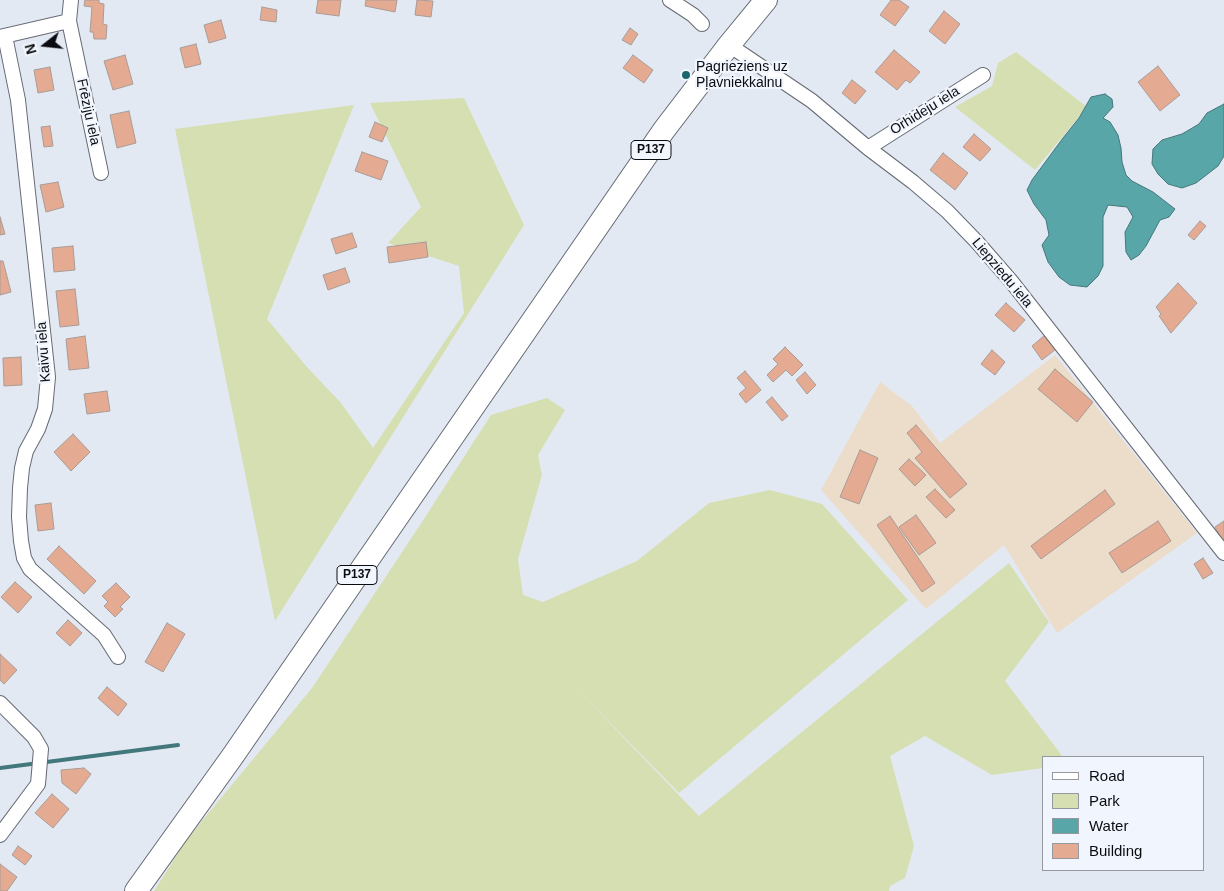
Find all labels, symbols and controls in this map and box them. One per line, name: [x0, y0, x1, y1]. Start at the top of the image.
north arrow: [20, 20, 70, 70]
text: N: [21, 42, 40, 56]
place label: Pagrieziens uz Pļavniekkalnu: [696, 59, 788, 92]
marker: Pagrieziens uz Pļavniekkalnu: [680, 69, 692, 81]
street label: Frēziju iela: [73, 77, 103, 147]
street label: Orhideju iela: [887, 83, 963, 139]
road number: P137: [631, 140, 671, 160]
street label: Liepziedu iela: [968, 235, 1036, 311]
street label: Kaivu iela: [34, 321, 54, 383]
road number: P137: [337, 566, 377, 584]
legend: [1042, 756, 1204, 871]
text: Road: [1089, 767, 1125, 784]
text: Park: [1089, 792, 1120, 809]
text: Water: [1089, 817, 1128, 834]
text: Building: [1089, 842, 1142, 859]

